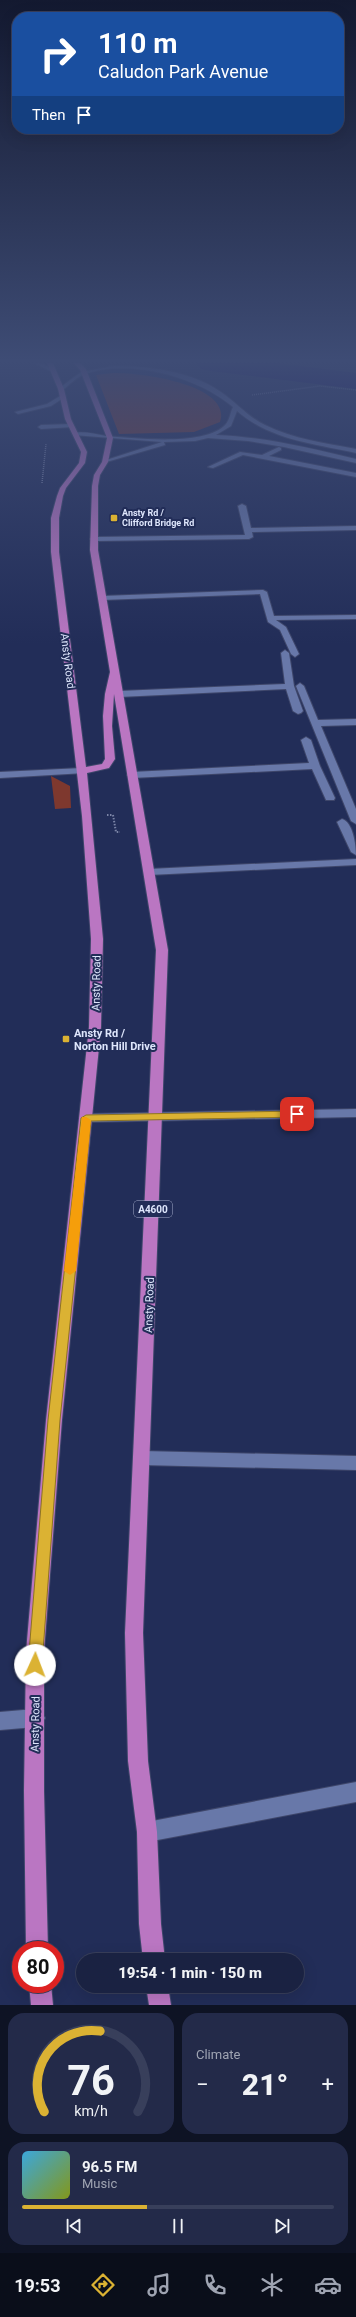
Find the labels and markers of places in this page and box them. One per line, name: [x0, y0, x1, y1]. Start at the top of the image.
place label: Ansty Rd / Clifford Bridge Rd: [122, 508, 194, 528]
marker: Ansty Rd / Clifford Bridge Rd: [109, 513, 119, 523]
place label: Ansty Rd / Norton Hill Drive: [74, 1027, 156, 1053]
marker: Ansty Rd / Norton Hill Drive: [61, 1034, 71, 1044]
pin: [280, 1097, 314, 1131]

